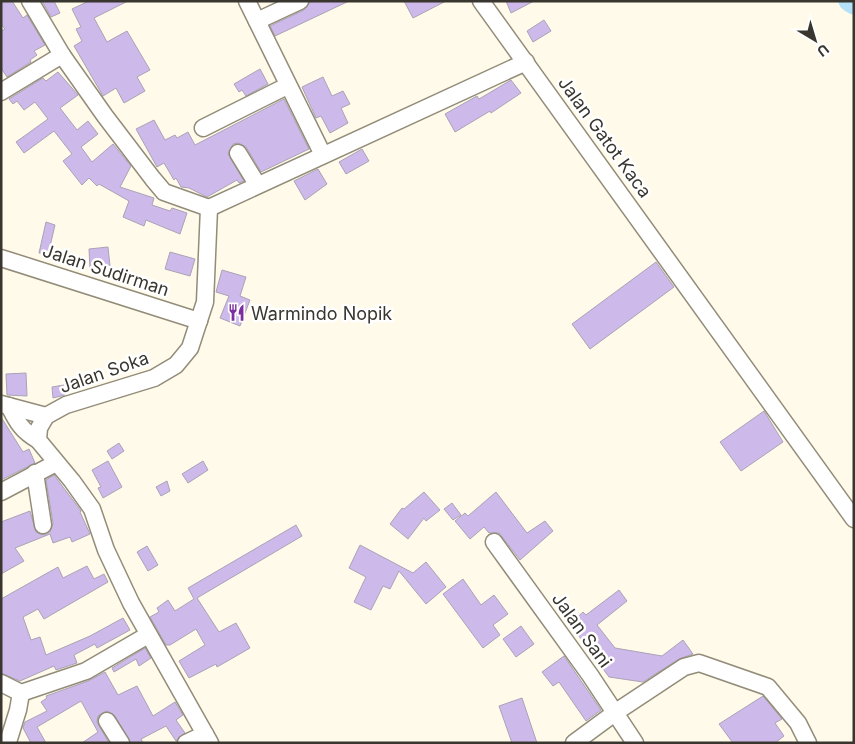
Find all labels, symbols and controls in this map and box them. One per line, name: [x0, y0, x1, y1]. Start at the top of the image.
north arrow: [790, 15, 840, 65]
text: U: [814, 41, 833, 60]
street label: Jalan Gatot Kaca: [554, 72, 656, 202]
street label: Jalan Sudirman: [40, 240, 172, 300]
restaurant icon: Warmindo Nopik: [227, 303, 247, 323]
place label: Warmindo Nopik: [251, 303, 392, 324]
street label: Jalan Soka: [57, 347, 151, 397]
street label: Jalan Sani: [548, 589, 616, 671]

